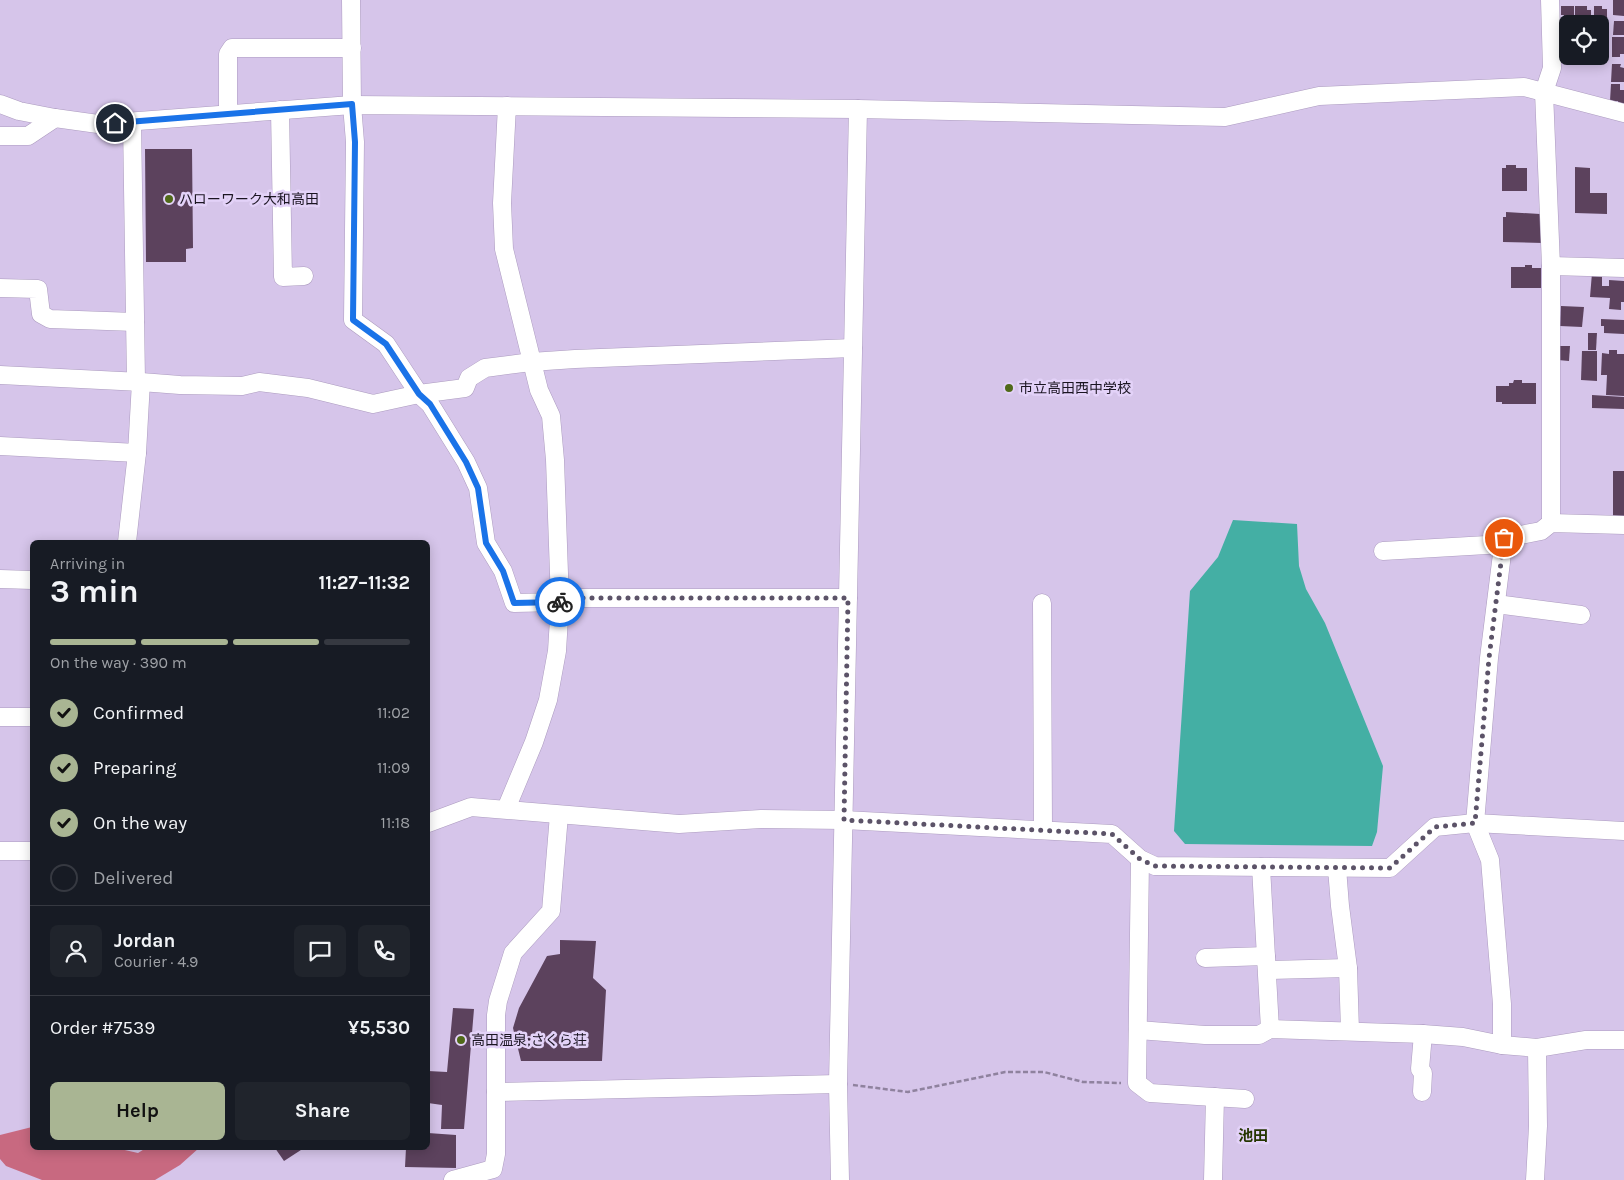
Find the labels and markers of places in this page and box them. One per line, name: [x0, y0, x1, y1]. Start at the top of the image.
pin: [94, 102, 136, 144]
place label: ハローワーク大和高田: [179, 191, 319, 208]
marker: ハローワーク大和高田: [163, 193, 175, 205]
place label: 市立高田西中学校: [1019, 380, 1131, 397]
marker: 市立高田西中学校: [1003, 382, 1015, 394]
pin: [1483, 517, 1525, 559]
place label: 高田温泉;さくら荘: [471, 1032, 587, 1049]
marker: 高田温泉;さくら荘: [455, 1034, 467, 1046]

